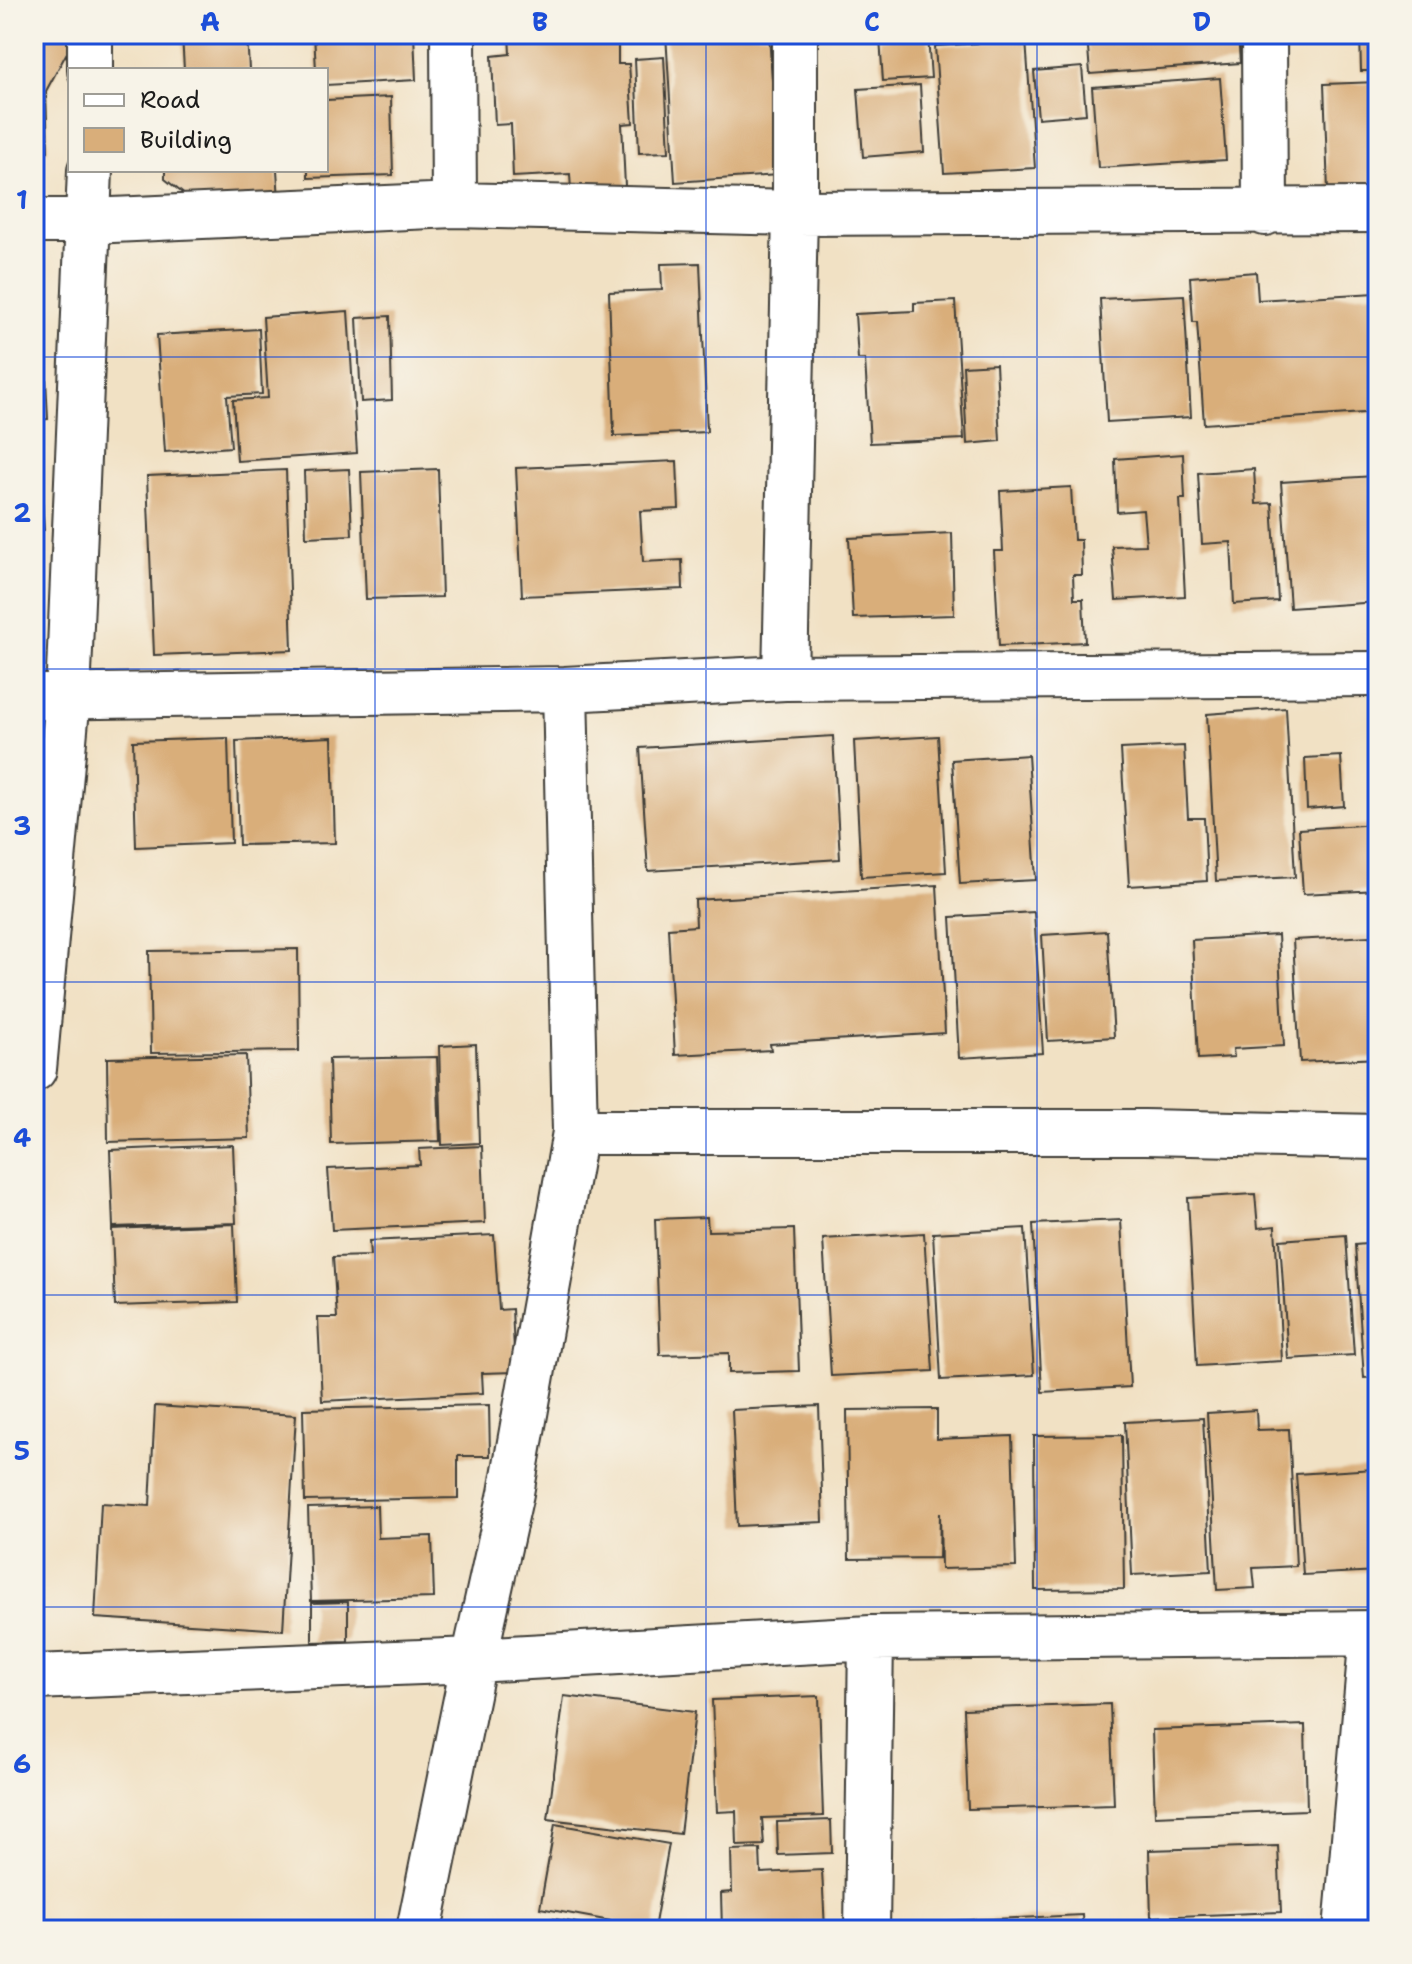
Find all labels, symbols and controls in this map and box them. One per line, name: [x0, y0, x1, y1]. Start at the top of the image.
text: A: [200, 4, 220, 39]
text: B: [532, 4, 548, 39]
text: C: [864, 4, 880, 39]
text: D: [1193, 4, 1211, 39]
legend: [68, 68, 328, 172]
text: Road: [140, 84, 200, 116]
text: Building: [140, 124, 232, 156]
text: 1: [16, 182, 28, 217]
text: 2: [13, 495, 31, 530]
text: 3: [13, 808, 31, 843]
text: 4: [13, 1120, 31, 1155]
text: 5: [14, 1433, 30, 1468]
text: 6: [13, 1746, 31, 1781]

